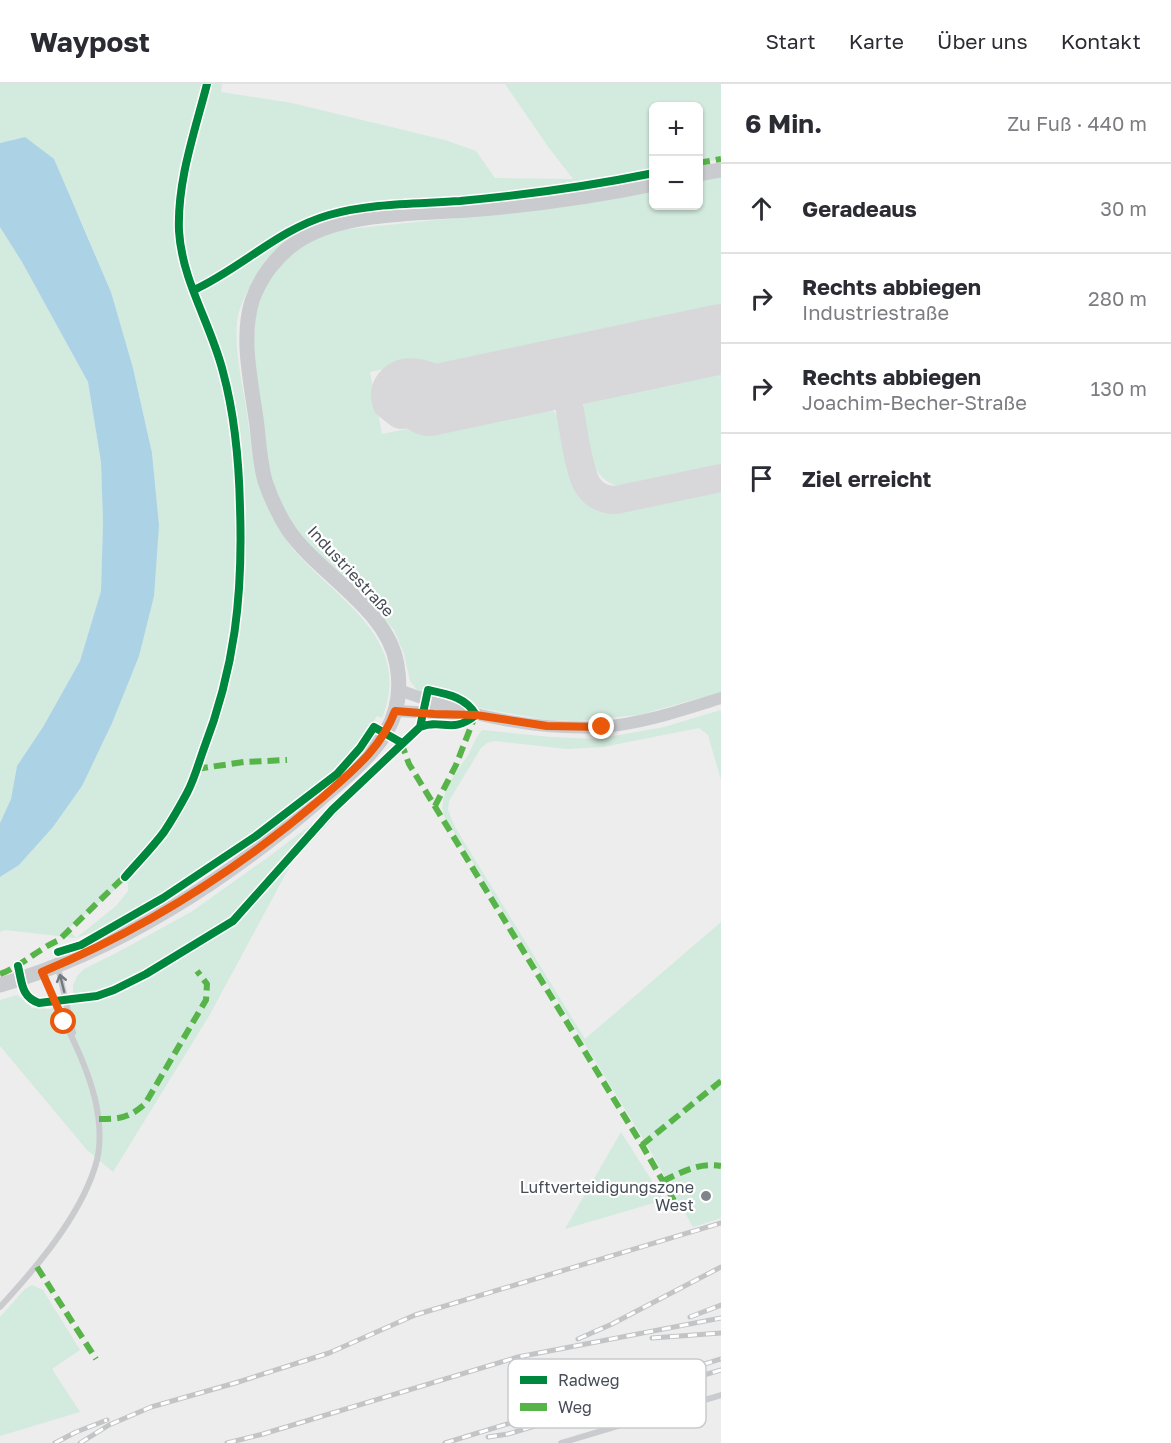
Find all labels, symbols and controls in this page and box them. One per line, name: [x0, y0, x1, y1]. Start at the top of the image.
text: Waypost: [30, 25, 150, 58]
text: Start: [765, 28, 816, 54]
text: Karte: [849, 28, 904, 54]
text: Über uns: [937, 28, 1028, 54]
text: Kontakt: [1061, 28, 1141, 54]
map controls: [649, 102, 703, 210]
button: +: [649, 102, 703, 156]
text: 6 Min.: [745, 108, 822, 139]
text: Zu Fuß · 440 m: [1007, 111, 1147, 135]
button: −: [649, 156, 703, 210]
icon: ahead: [745, 192, 778, 225]
text: Geradeaus: [802, 195, 917, 222]
text: 30 m: [1100, 196, 1147, 220]
text: Rechts abbiegen: [802, 273, 981, 300]
icon: right: [745, 282, 778, 315]
text: 280 m: [1088, 286, 1147, 310]
text: Industriestraße: [802, 300, 949, 324]
text: Rechts abbiegen: [802, 363, 981, 390]
icon: right: [745, 372, 778, 405]
text: 130 m: [1091, 376, 1147, 400]
text: Joachim-Becher-Straße: [802, 390, 1027, 414]
icon: arrive: [745, 462, 778, 495]
text: Ziel erreicht: [802, 465, 931, 492]
street label: Industriestraße: [304, 521, 398, 621]
route end: [588, 713, 614, 739]
one-way arrow: [56, 974, 68, 993]
route start: [50, 1008, 76, 1034]
place label: Luftverteidigungszone West: [520, 1177, 694, 1215]
marker: Luftverteidigungszone West: [699, 1189, 713, 1203]
legend: [508, 1359, 706, 1428]
text: Radweg: [558, 1370, 620, 1390]
text: Weg: [558, 1397, 592, 1417]

